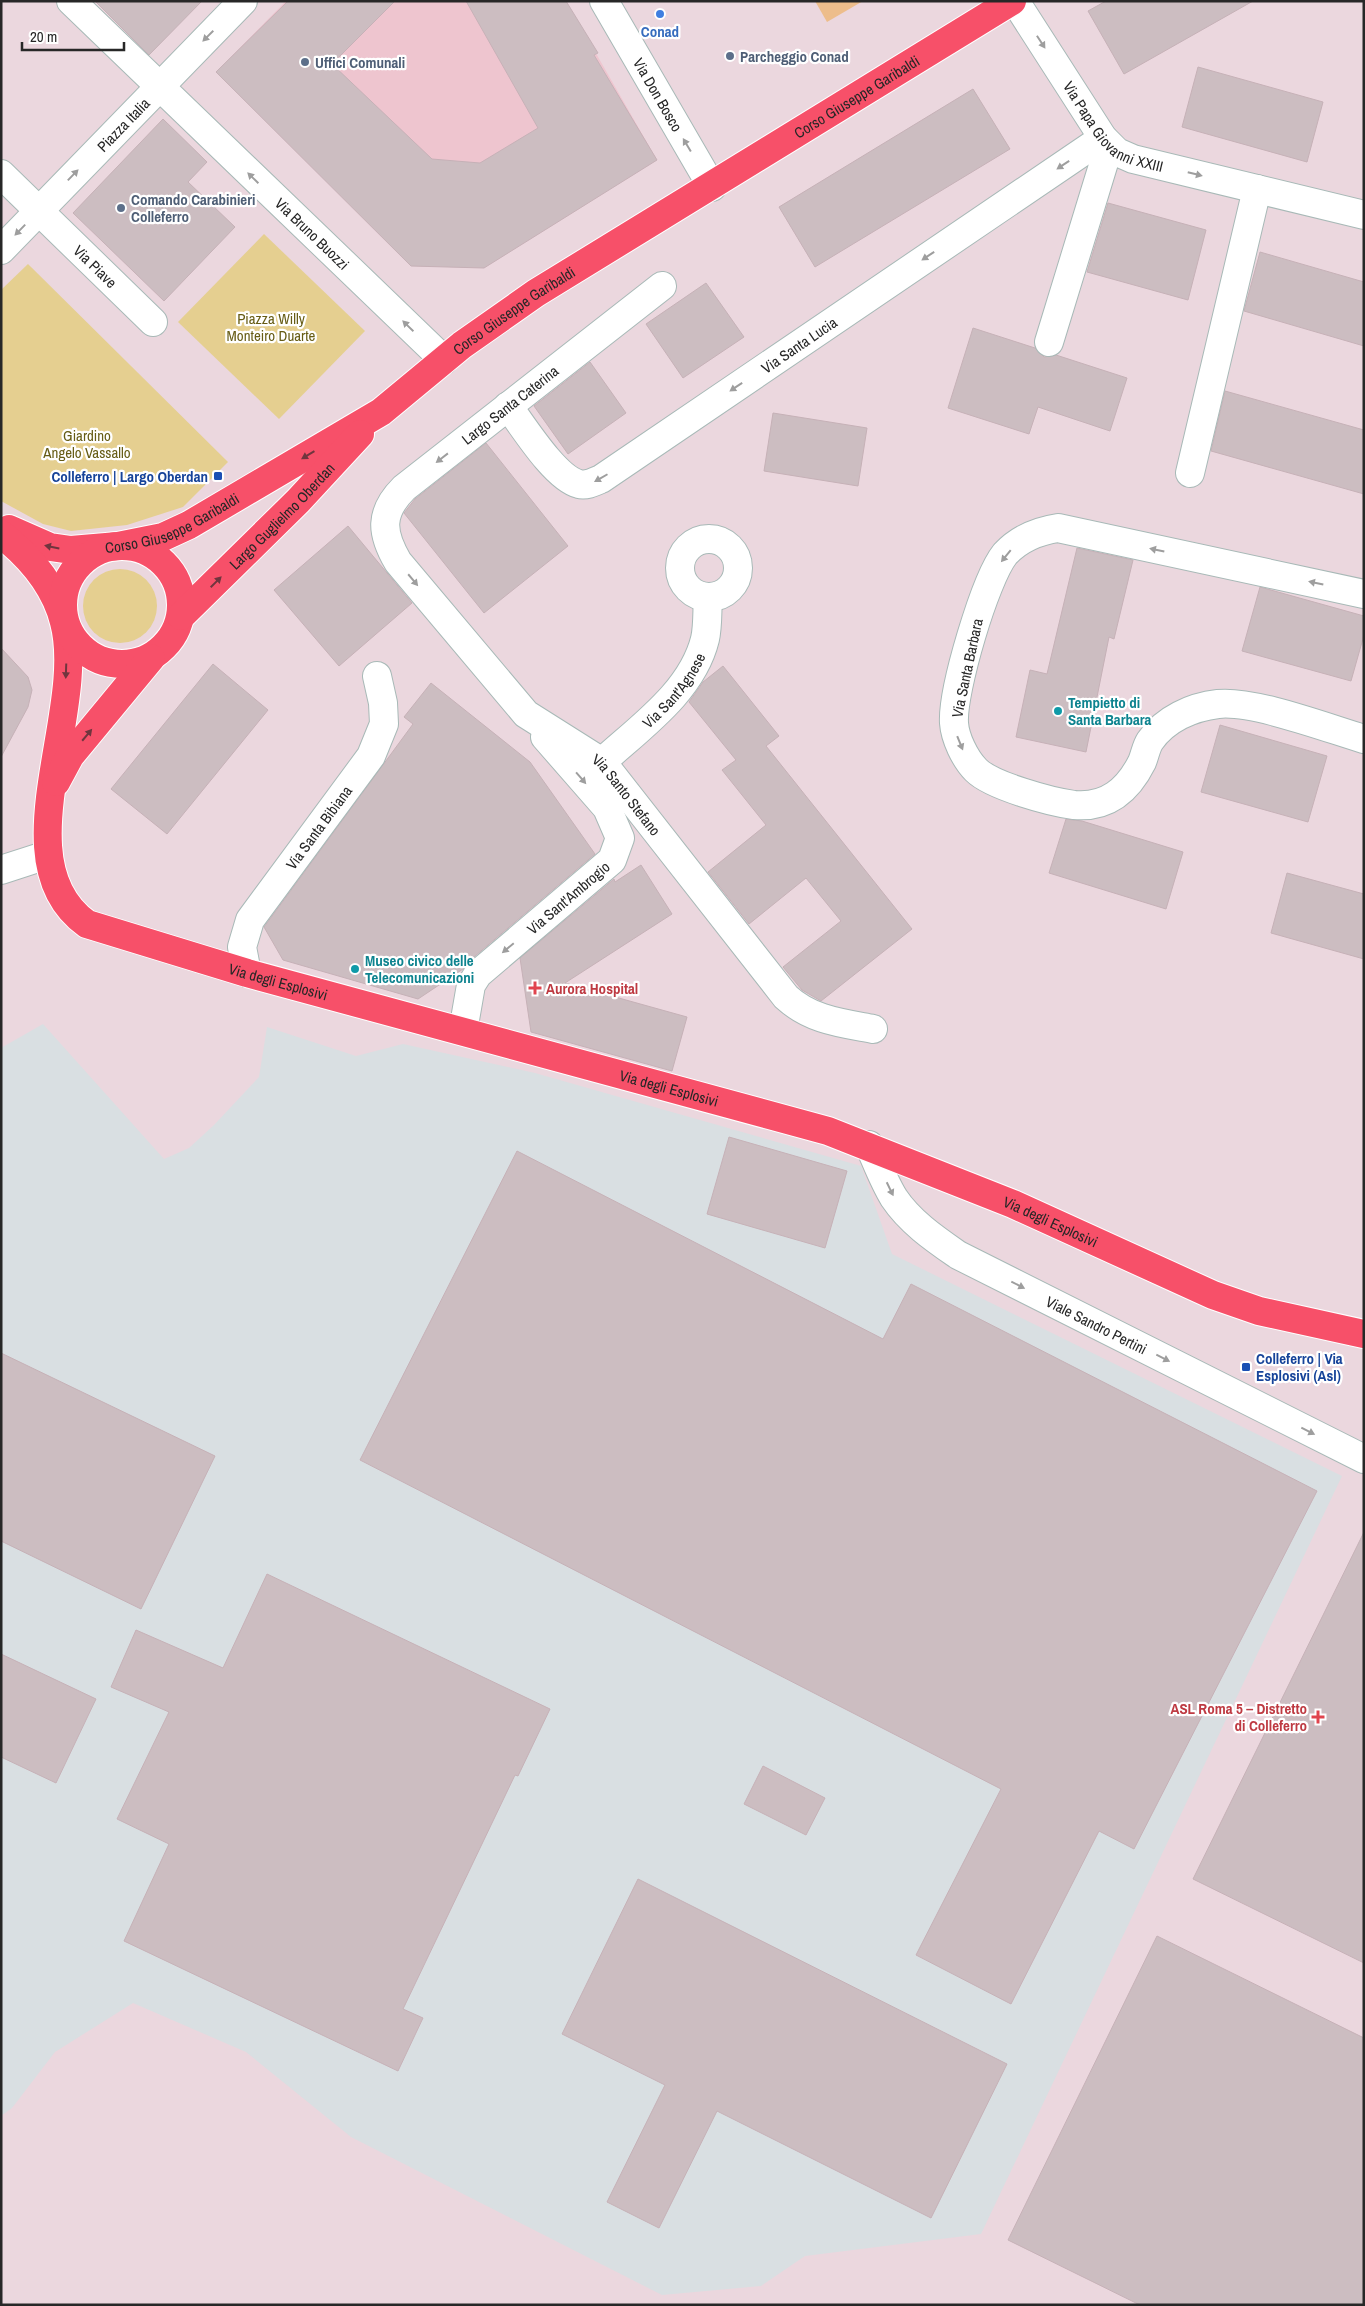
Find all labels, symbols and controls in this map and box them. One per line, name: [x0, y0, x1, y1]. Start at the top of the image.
marker: Conad: [654, 8, 666, 20]
scale bar: [22, 20, 125, 52]
place label: Conad: [641, 21, 679, 42]
text: 20 m: [30, 26, 57, 47]
one-way arrow: [202, 30, 214, 42]
one-way arrow: [1036, 36, 1046, 49]
place label: Parcheggio Conad: [740, 46, 849, 67]
marker: Parcheggio Conad: [724, 50, 736, 62]
street label: Corso Giuseppe Garibaldi: [790, 50, 923, 143]
place label: Uffici Comunali: [315, 52, 405, 73]
street label: Via Don Bosco: [629, 54, 688, 135]
marker: Uffici Comunali: [299, 56, 311, 68]
street label: Via Papa Giovanni XXIII: [1059, 77, 1165, 176]
street label: Piazza Italia: [92, 93, 154, 156]
one-way arrow: [683, 138, 692, 151]
one-way arrow: [1056, 160, 1069, 170]
one-way arrow: [67, 170, 79, 182]
one-way arrow: [1187, 170, 1202, 178]
one-way arrow: [247, 172, 259, 184]
place label: Comando Carabinieri Colleferro: [131, 189, 255, 227]
street label: Via Bruno Buozzi: [271, 193, 354, 274]
marker: Comando Carabinieri Colleferro: [115, 202, 127, 214]
one-way arrow: [14, 224, 26, 236]
street label: Via Piave: [69, 240, 122, 292]
one-way arrow: [921, 252, 935, 261]
street label: Corso Giuseppe Garibaldi: [448, 261, 579, 359]
park label: Piazza Willy Monteiro Duarte: [227, 308, 316, 346]
street label: Via Santa Lucia: [757, 311, 841, 378]
one-way arrow: [403, 320, 415, 332]
street label: Largo Santa Caterina: [457, 360, 563, 449]
one-way arrow: [729, 382, 743, 392]
park label: Giardino Angelo Vassallo: [42, 425, 131, 463]
one-way arrow: [302, 450, 315, 459]
one-way arrow: [436, 452, 449, 463]
street label: Largo Guglielmo Oberdan: [224, 458, 339, 574]
place label: Colleferro | Largo Oberdan: [51, 466, 208, 487]
marker: Colleferro | Largo Oberdan: [212, 470, 224, 482]
one-way arrow: [594, 474, 609, 482]
street label: Corso Giuseppe Garibaldi: [104, 487, 243, 558]
one-way arrow: [43, 542, 59, 550]
one-way arrow: [1149, 545, 1165, 553]
one-way arrow: [1000, 549, 1011, 562]
one-way arrow: [408, 573, 419, 586]
one-way arrow: [209, 576, 221, 588]
one-way arrow: [1308, 579, 1324, 587]
street label: Via Santa Barbara: [946, 616, 988, 720]
street label: Via Sant'Agnese: [637, 649, 710, 733]
one-way arrow: [62, 663, 70, 679]
place label: Tempietto di Santa Barbara: [1068, 692, 1152, 730]
marker: Tempietto di Santa Barbara: [1052, 705, 1064, 717]
one-way arrow: [81, 729, 92, 741]
one-way arrow: [956, 735, 964, 750]
street label: Via Santo Stefano: [589, 748, 666, 840]
one-way arrow: [575, 771, 586, 784]
street label: Via Santa Bibiana: [280, 781, 357, 874]
street label: Via Sant'Ambrogio: [522, 856, 614, 939]
one-way arrow: [501, 942, 514, 953]
place label: Museo civico delle Telecomunicazioni: [365, 950, 474, 988]
street label: Via degli Esplosivi: [226, 958, 330, 1005]
marker: Museo civico delle Telecomunicazioni: [349, 963, 361, 975]
place label: Aurora Hospital: [546, 978, 638, 999]
marker: Aurora Hospital: [528, 981, 542, 995]
street label: Via degli Esplosivi: [617, 1064, 721, 1111]
one-way arrow: [886, 1182, 894, 1197]
street label: Via degli Esplosivi: [1000, 1191, 1101, 1252]
one-way arrow: [1011, 1281, 1025, 1289]
street label: Viale Sandro Pertini: [1042, 1290, 1151, 1359]
place label: Colleferro | Via Esplosivi (Asl): [1256, 1348, 1343, 1386]
one-way arrow: [1156, 1354, 1170, 1362]
marker: Colleferro | Via Esplosivi (Asl): [1240, 1361, 1252, 1373]
one-way arrow: [1301, 1427, 1315, 1435]
place label: ASL Roma 5 – Distretto di Colleferro: [1171, 1698, 1307, 1736]
marker: ASL Roma 5 – Distretto di Colleferro: [1311, 1710, 1325, 1724]

